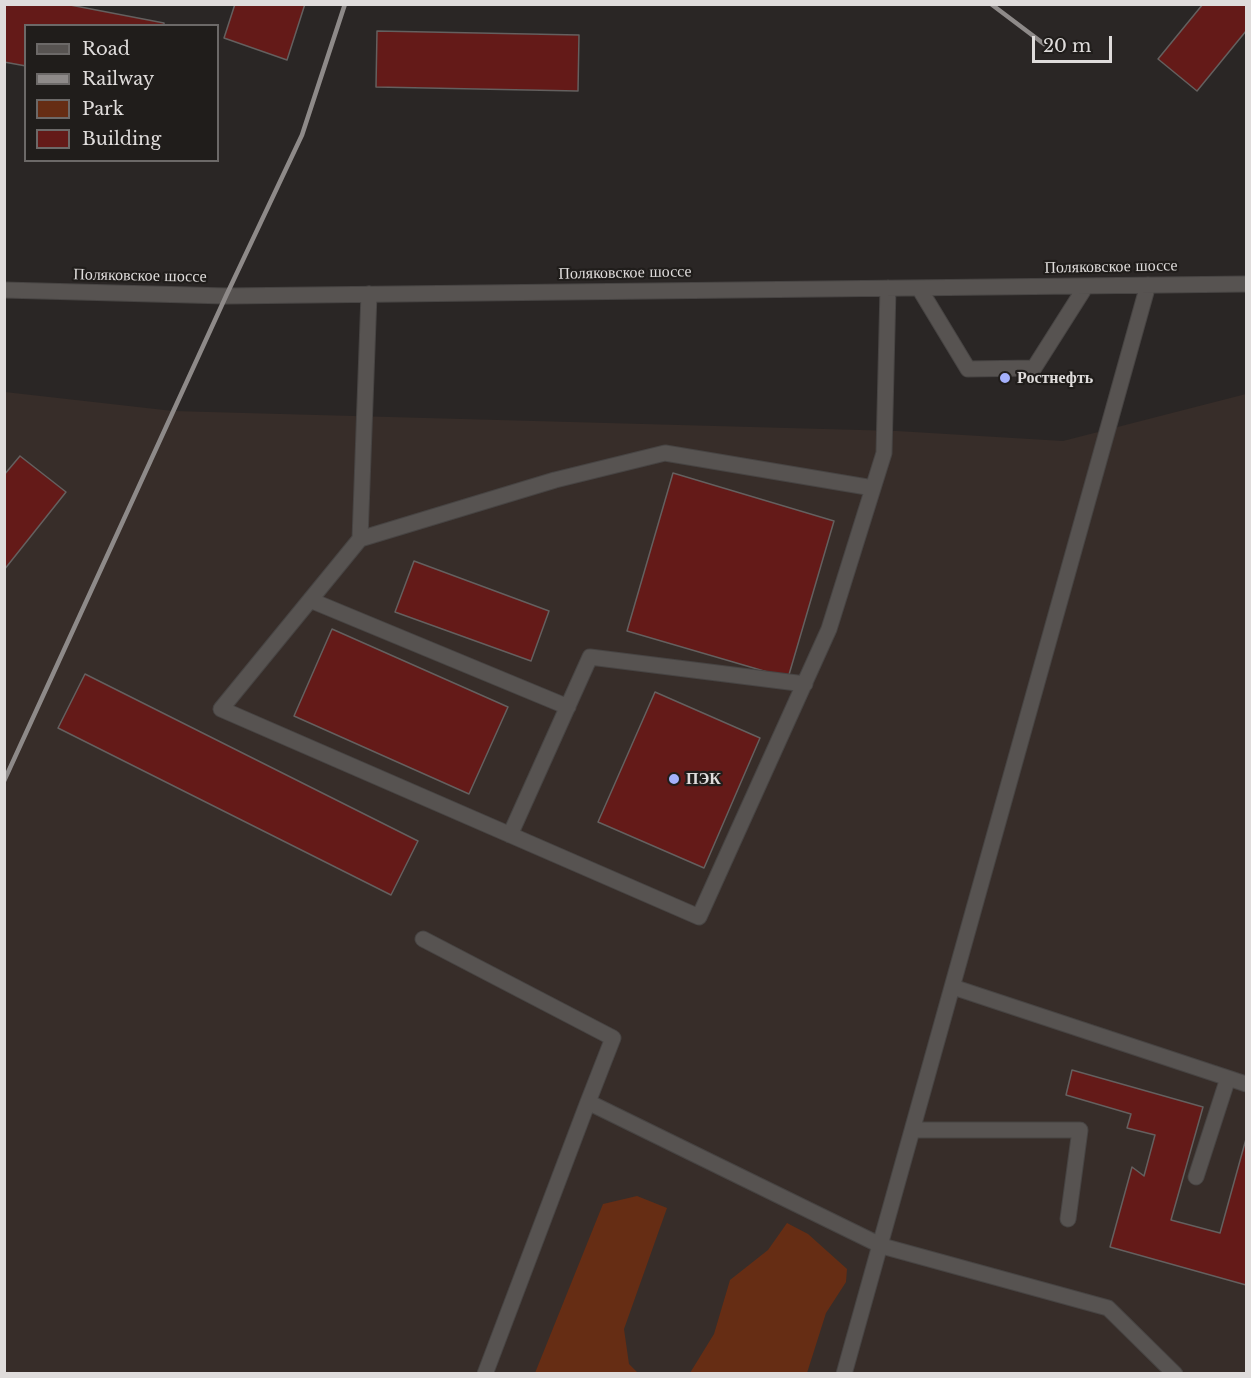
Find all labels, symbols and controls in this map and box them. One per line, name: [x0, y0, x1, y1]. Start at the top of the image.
legend: [24, 24, 219, 162]
scale bar: [1035, 24, 1114, 62]
text: 20 m: [1043, 35, 1091, 57]
text: Road: [82, 38, 130, 60]
text: Railway: [82, 68, 154, 90]
text: Park: [82, 98, 124, 120]
text: Building: [82, 128, 161, 150]
street label: Поляковское шоссе: [1044, 256, 1178, 278]
street label: Поляковское шоссе: [558, 262, 692, 284]
street label: Поляковское шоссе: [73, 265, 207, 287]
place label: Ростнефть: [1017, 368, 1093, 388]
marker: Ростнефть: [998, 371, 1012, 385]
place label: ПЭК: [686, 769, 721, 789]
marker: ПЭК: [667, 772, 681, 786]

